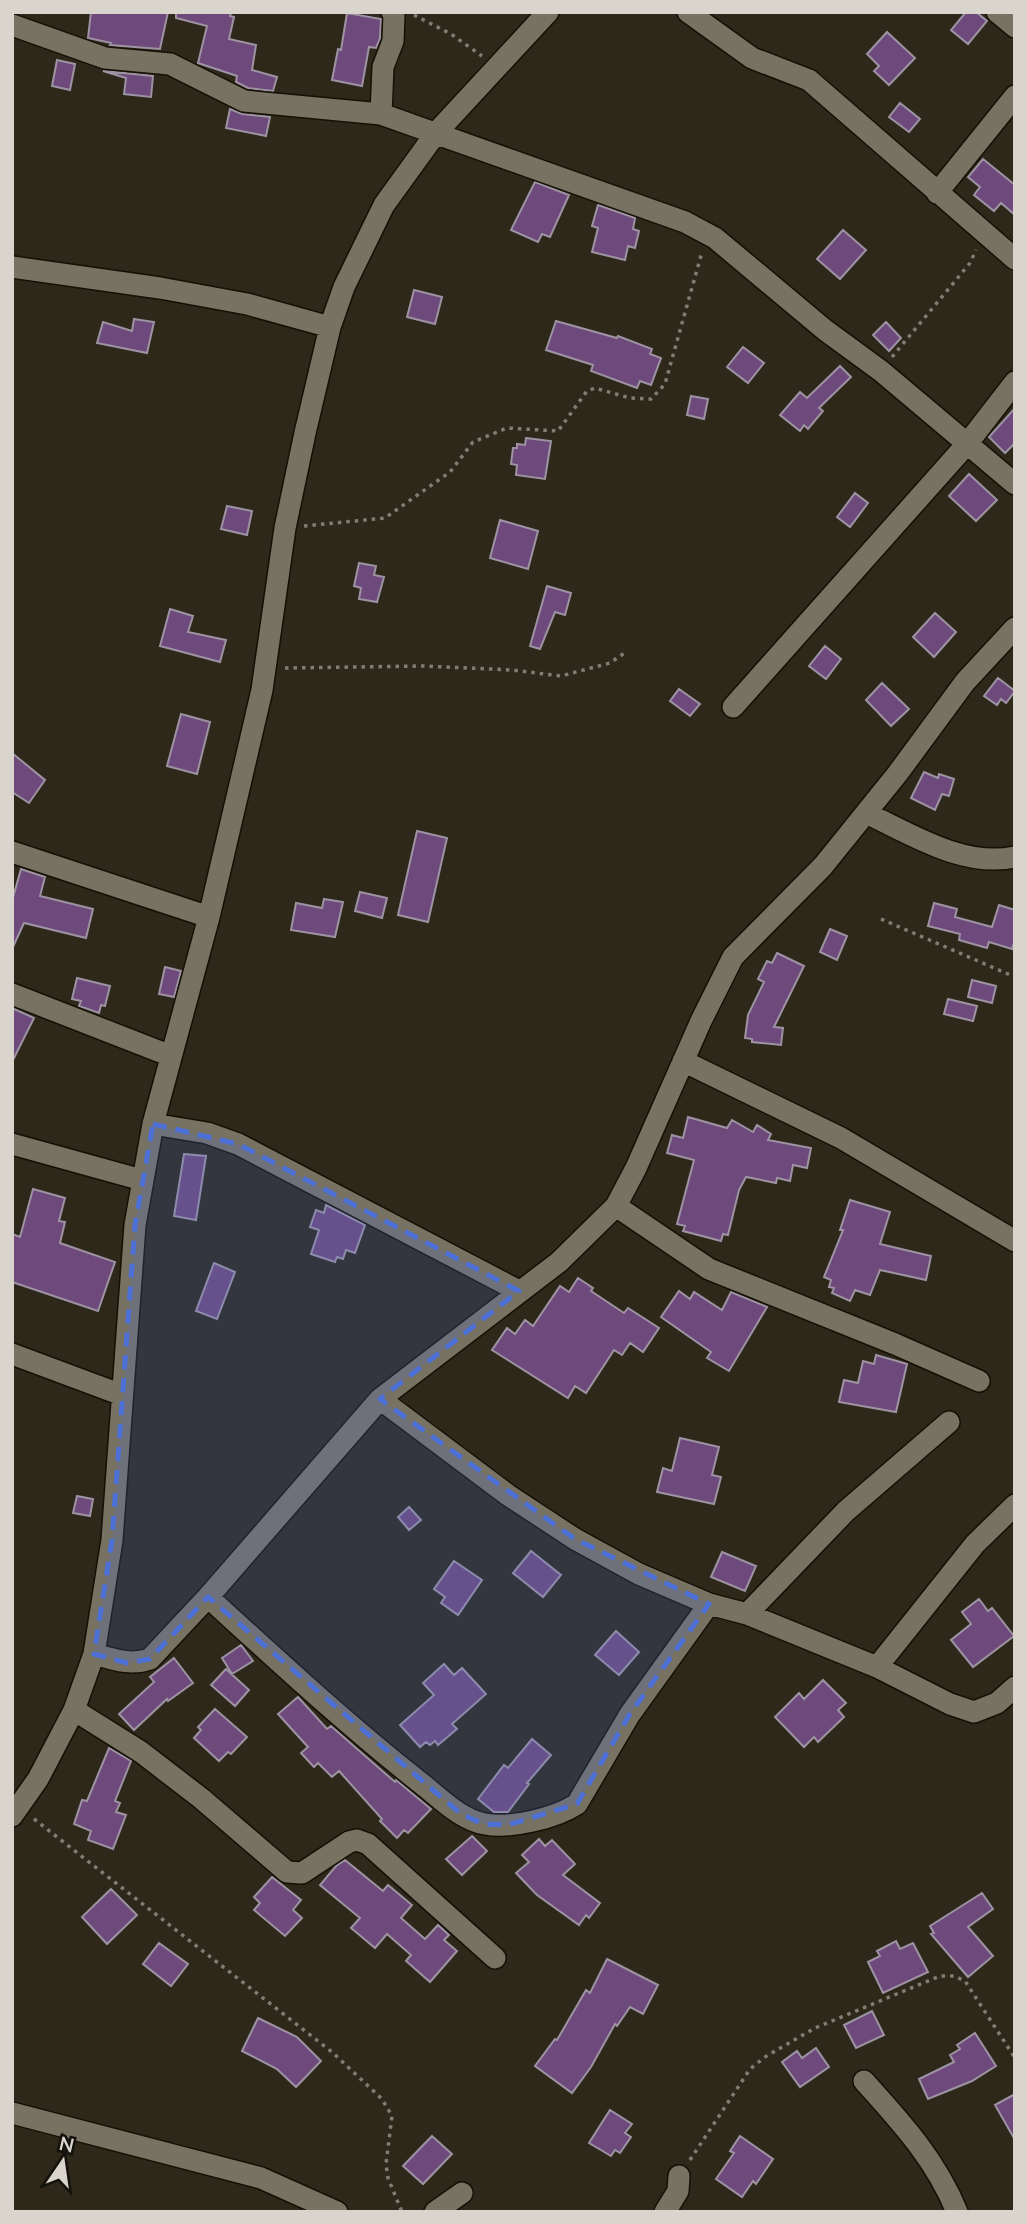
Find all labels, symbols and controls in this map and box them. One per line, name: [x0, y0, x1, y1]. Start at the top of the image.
north arrow: [28, 2126, 98, 2196]
text: N: [57, 2131, 77, 2157]

